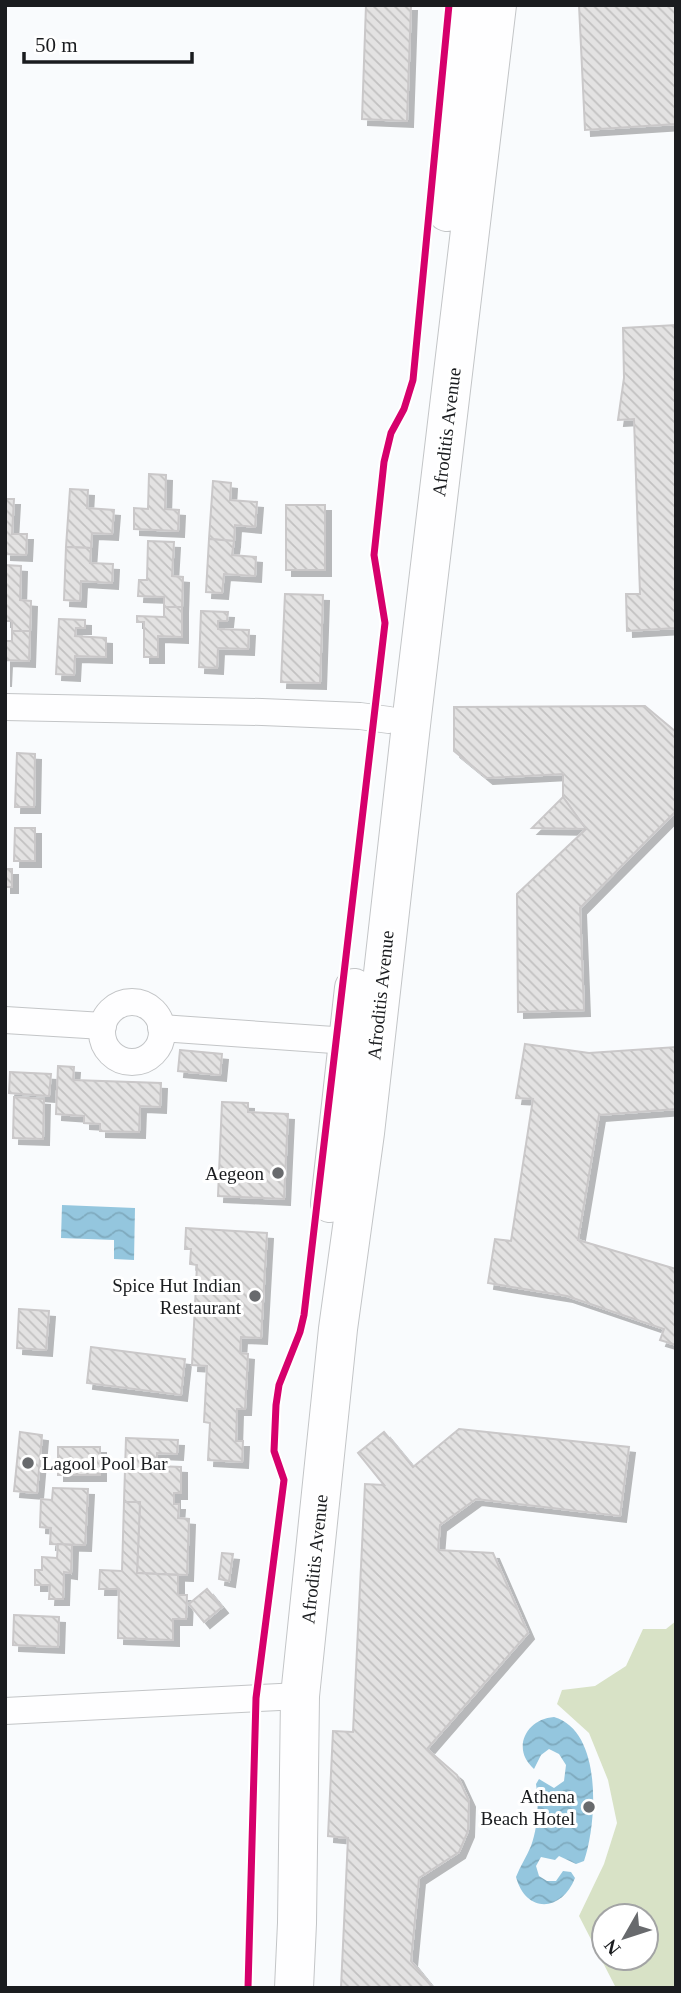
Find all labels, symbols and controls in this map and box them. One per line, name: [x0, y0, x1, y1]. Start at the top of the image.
scale bar: [24, 21, 192, 65]
text: 50 m: [35, 33, 78, 57]
street label: Afroditis Avenue: [428, 366, 465, 498]
street label: Afroditis Avenue: [363, 929, 398, 1061]
place label: Aegeon: [205, 1163, 264, 1184]
marker: Aegeon: [270, 1165, 286, 1181]
place label: Spice Hut Indian Restaurant: [112, 1275, 242, 1318]
marker: Spice Hut Indian Restaurant: [247, 1288, 263, 1304]
place label: Lagool Pool Bar: [42, 1453, 168, 1474]
marker: Lagool Pool Bar: [20, 1455, 36, 1471]
street label: Afroditis Avenue: [297, 1493, 332, 1625]
place label: Athena Beach Hotel: [481, 1786, 576, 1829]
marker: Athena Beach Hotel: [581, 1799, 597, 1815]
north arrow: [590, 1902, 660, 1972]
text: N: [600, 1935, 625, 1959]

